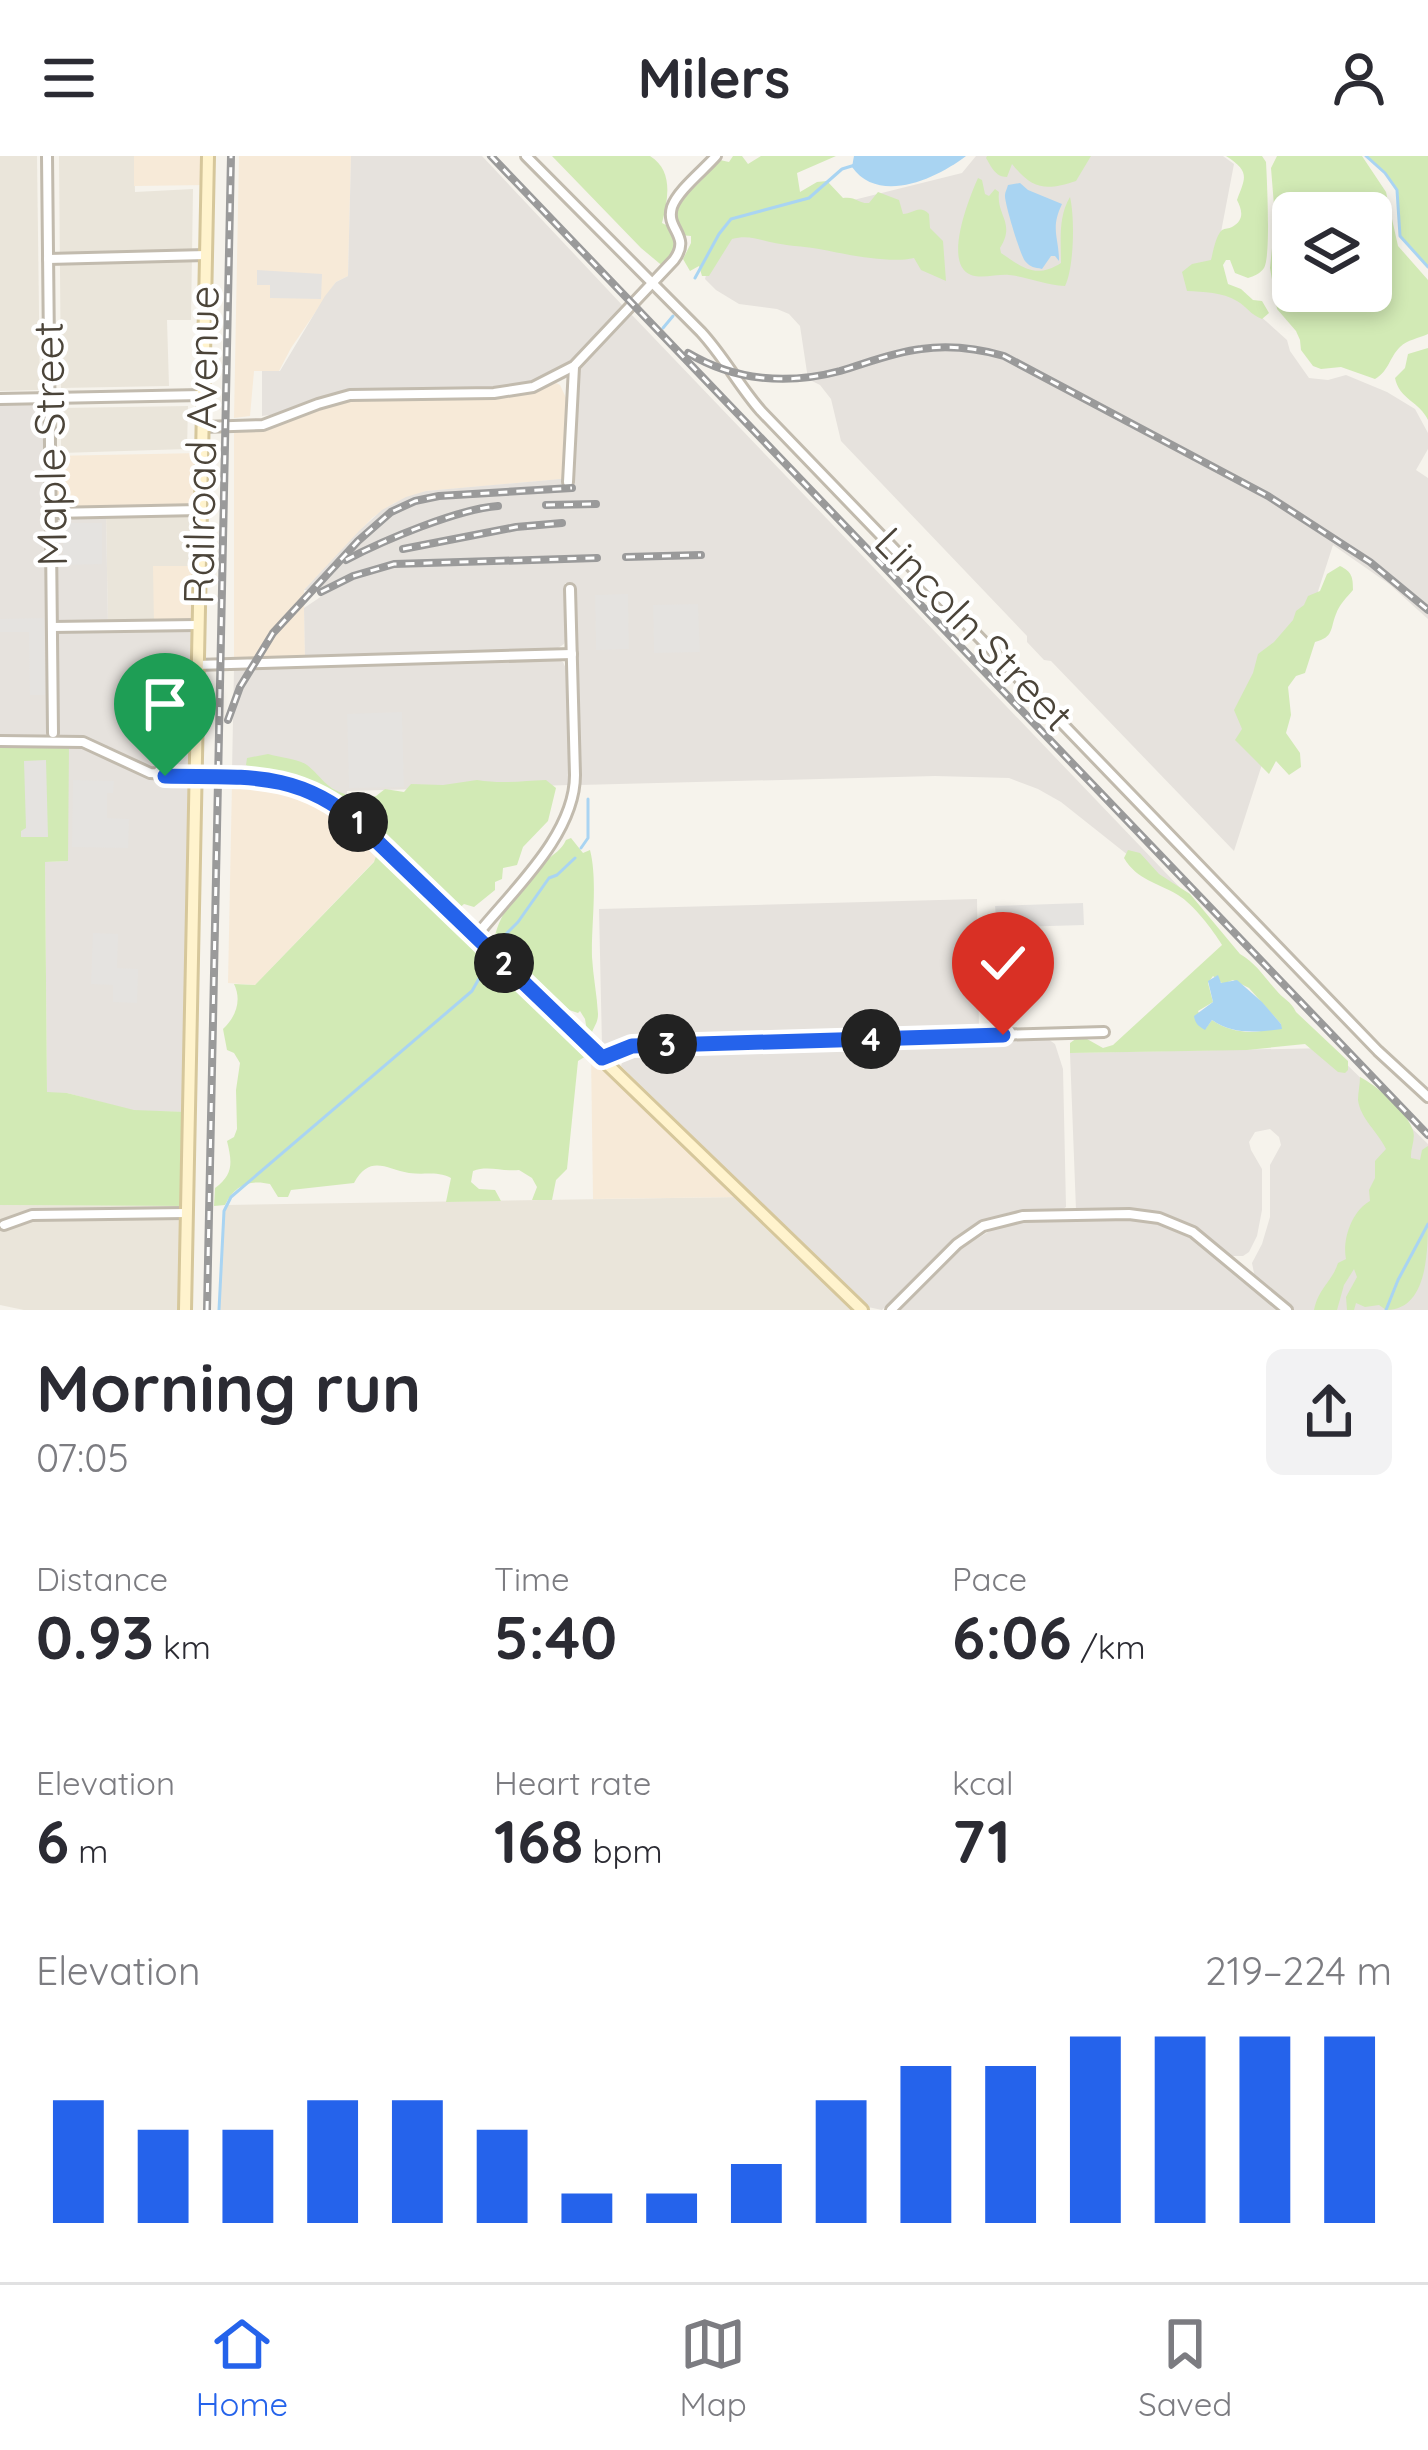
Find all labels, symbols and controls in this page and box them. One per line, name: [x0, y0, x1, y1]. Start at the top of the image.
text: Milers: [638, 44, 790, 112]
icon: menu: [36, 45, 102, 111]
icon: person: [1326, 45, 1392, 111]
map controls: [1272, 192, 1392, 312]
button: layers: [1272, 192, 1392, 312]
street label: Railroad Avenue: [171, 285, 230, 605]
street label: Maple Street: [21, 321, 78, 567]
street label: Lincoln Street: [864, 516, 1085, 742]
pin: [114, 653, 216, 776]
icon: arrive: [132, 671, 198, 737]
pin: 1: [328, 792, 388, 852]
text: 1: [352, 801, 364, 842]
pin: [952, 912, 1054, 1035]
icon: check: [970, 930, 1036, 996]
pin: 2: [474, 933, 534, 993]
text: 2: [495, 942, 513, 983]
pin: 4: [841, 1009, 901, 1069]
pin: 3: [637, 1014, 697, 1074]
text: 4: [861, 1018, 881, 1059]
text: 3: [658, 1023, 676, 1064]
text: Morning run: [36, 1346, 421, 1429]
button: share: [1266, 1349, 1392, 1475]
text: 07:05: [36, 1433, 129, 1482]
text: Distance: [36, 1558, 168, 1599]
text: Time: [494, 1558, 570, 1599]
text: Pace: [952, 1558, 1027, 1599]
text: 0.93: [36, 1599, 154, 1674]
text: 5:40: [494, 1599, 617, 1674]
text: 6:06: [952, 1599, 1072, 1674]
text: km: [154, 1626, 211, 1667]
text: /km: [1072, 1626, 1146, 1667]
text: Elevation: [36, 1762, 175, 1803]
text: Heart rate: [494, 1762, 651, 1803]
text: kcal: [952, 1762, 1014, 1803]
text: 6: [36, 1803, 69, 1878]
text: 168: [494, 1803, 583, 1878]
text: 71: [952, 1803, 1011, 1878]
text: m: [69, 1830, 108, 1871]
text: bpm: [583, 1830, 663, 1871]
text: Elevation: [36, 1946, 200, 1995]
text: 219–224 m: [1205, 1946, 1392, 1995]
tab: Home: [196, 2311, 288, 2424]
tab: Map: [680, 2311, 747, 2424]
tab: Saved: [1138, 2311, 1232, 2424]

